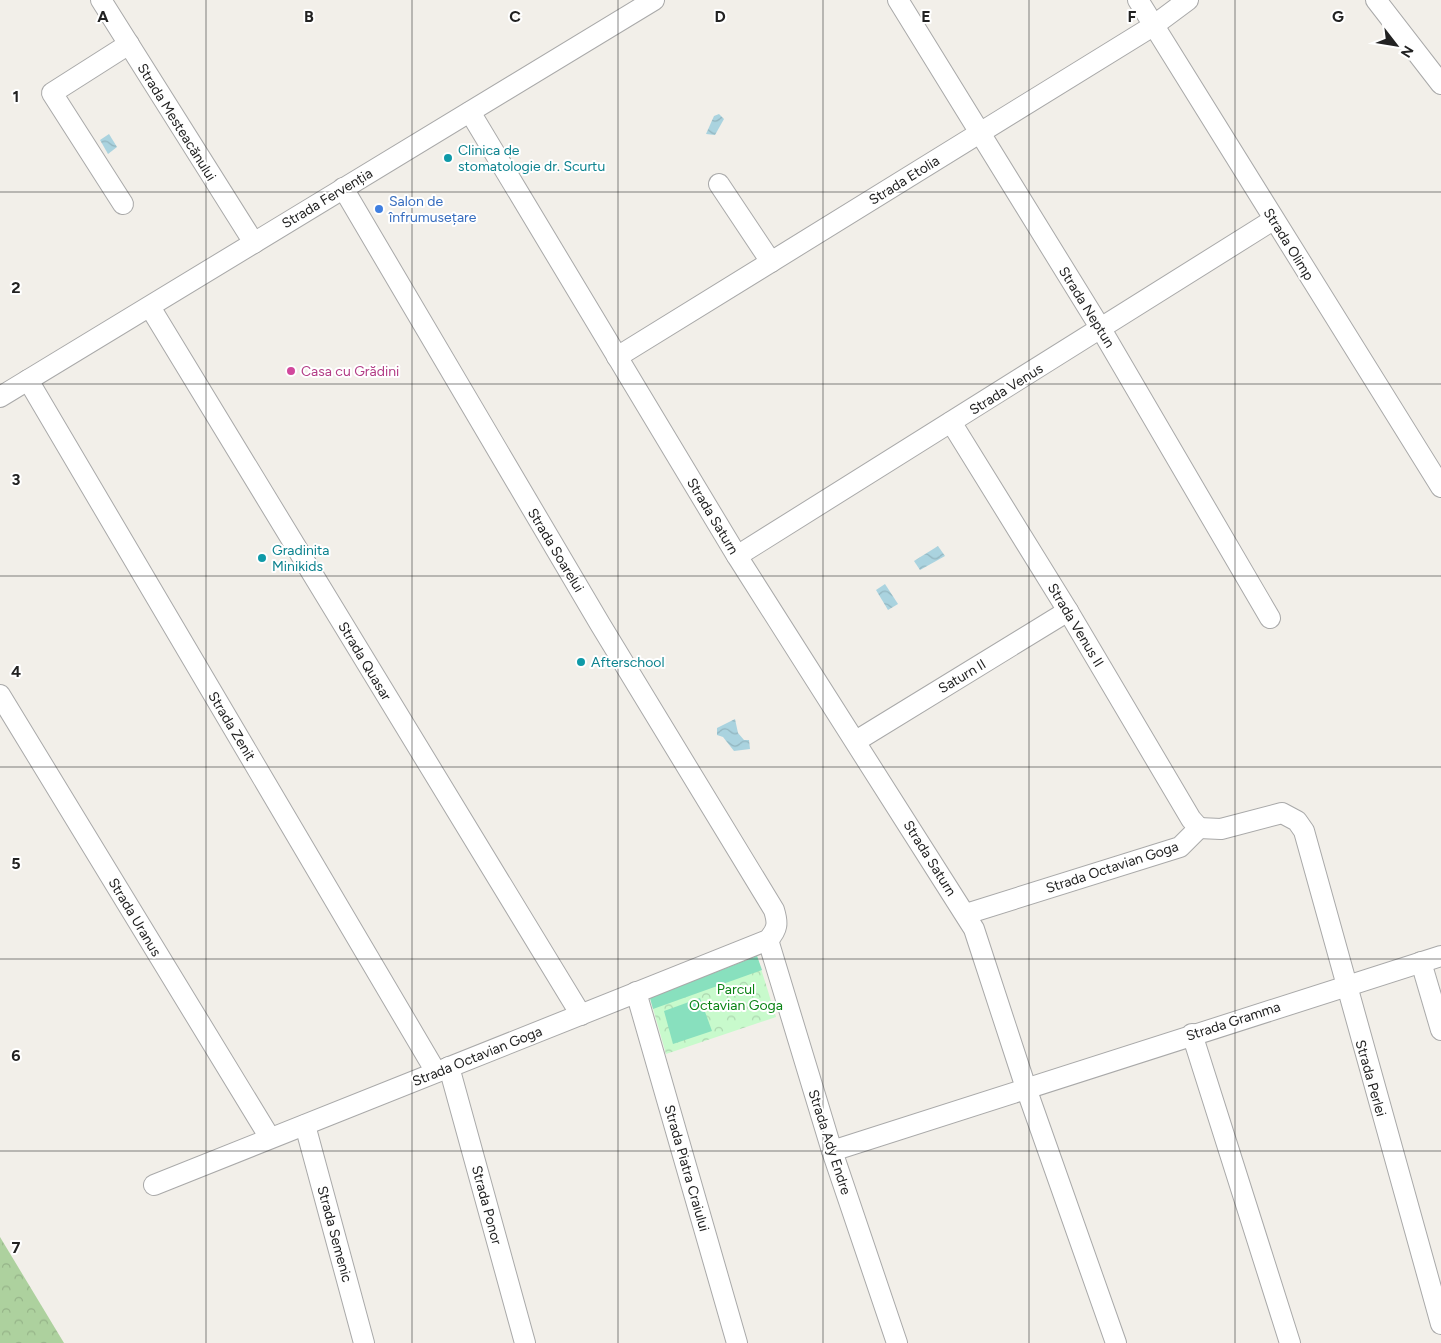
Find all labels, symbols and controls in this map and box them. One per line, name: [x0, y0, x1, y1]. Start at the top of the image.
text: A: [97, 7, 109, 26]
text: B: [304, 7, 314, 26]
text: C: [509, 7, 521, 26]
text: D: [714, 7, 726, 26]
text: E: [921, 7, 931, 26]
text: F: [1128, 7, 1137, 26]
text: G: [1332, 7, 1344, 26]
north arrow: [1371, 20, 1421, 70]
text: N: [1397, 42, 1417, 60]
street label: Strada Mesteacănului: [134, 60, 220, 184]
text: 1: [13, 87, 19, 106]
place label: Clinica de stomatologie dr. Scurtu: [458, 142, 605, 175]
marker: Clinica de stomatologie dr. Scurtu: [442, 152, 454, 164]
street label: Strada Etolia: [866, 152, 943, 209]
street label: Strada Fervenția: [279, 165, 376, 232]
place label: Salon de înfrumusețare: [388, 193, 477, 226]
marker: Salon de înfrumusețare: [373, 203, 385, 215]
street label: Strada Olimp: [1260, 205, 1317, 284]
street label: Strada Neptun: [1055, 264, 1118, 351]
text: 2: [11, 278, 21, 297]
street label: Strada Venus: [966, 360, 1046, 419]
place label: Casa cu Grădini: [301, 363, 399, 380]
marker: Casa cu Grădini: [285, 365, 297, 377]
text: 3: [12, 470, 21, 489]
street label: Strada Saturn: [683, 475, 742, 558]
street label: Strada Soarelui: [524, 505, 587, 595]
place label: Gradinita Minikids: [272, 542, 329, 575]
marker: Gradinita Minikids: [256, 552, 268, 564]
street label: Strada Venus II: [1044, 580, 1107, 670]
street label: Strada Quasar: [334, 619, 395, 704]
place label: Afterschool: [591, 654, 665, 671]
marker: Afterschool: [575, 656, 587, 668]
street label: Saturn II: [935, 656, 989, 697]
text: 4: [11, 662, 21, 681]
street label: Strada Zenit: [204, 689, 259, 764]
street label: Strada Saturn: [900, 817, 960, 899]
street label: Strada Octavian Goga: [1044, 838, 1181, 897]
text: 5: [11, 854, 21, 873]
street label: Strada Uranus: [104, 875, 165, 960]
park label: Parcul Octavian Goga: [689, 981, 783, 1014]
street label: Strada Gramma: [1184, 998, 1282, 1045]
street label: Strada Octavian Goga: [410, 1023, 545, 1090]
street label: Strada Perlei: [1351, 1038, 1390, 1118]
text: 6: [11, 1046, 21, 1065]
street label: Strada Ady Endre: [804, 1087, 855, 1197]
street label: Strada Piatra Craiului: [660, 1103, 713, 1233]
street label: Strada Ponor: [468, 1164, 505, 1247]
street label: Strada Semenic: [313, 1184, 356, 1285]
text: 7: [12, 1238, 21, 1257]

